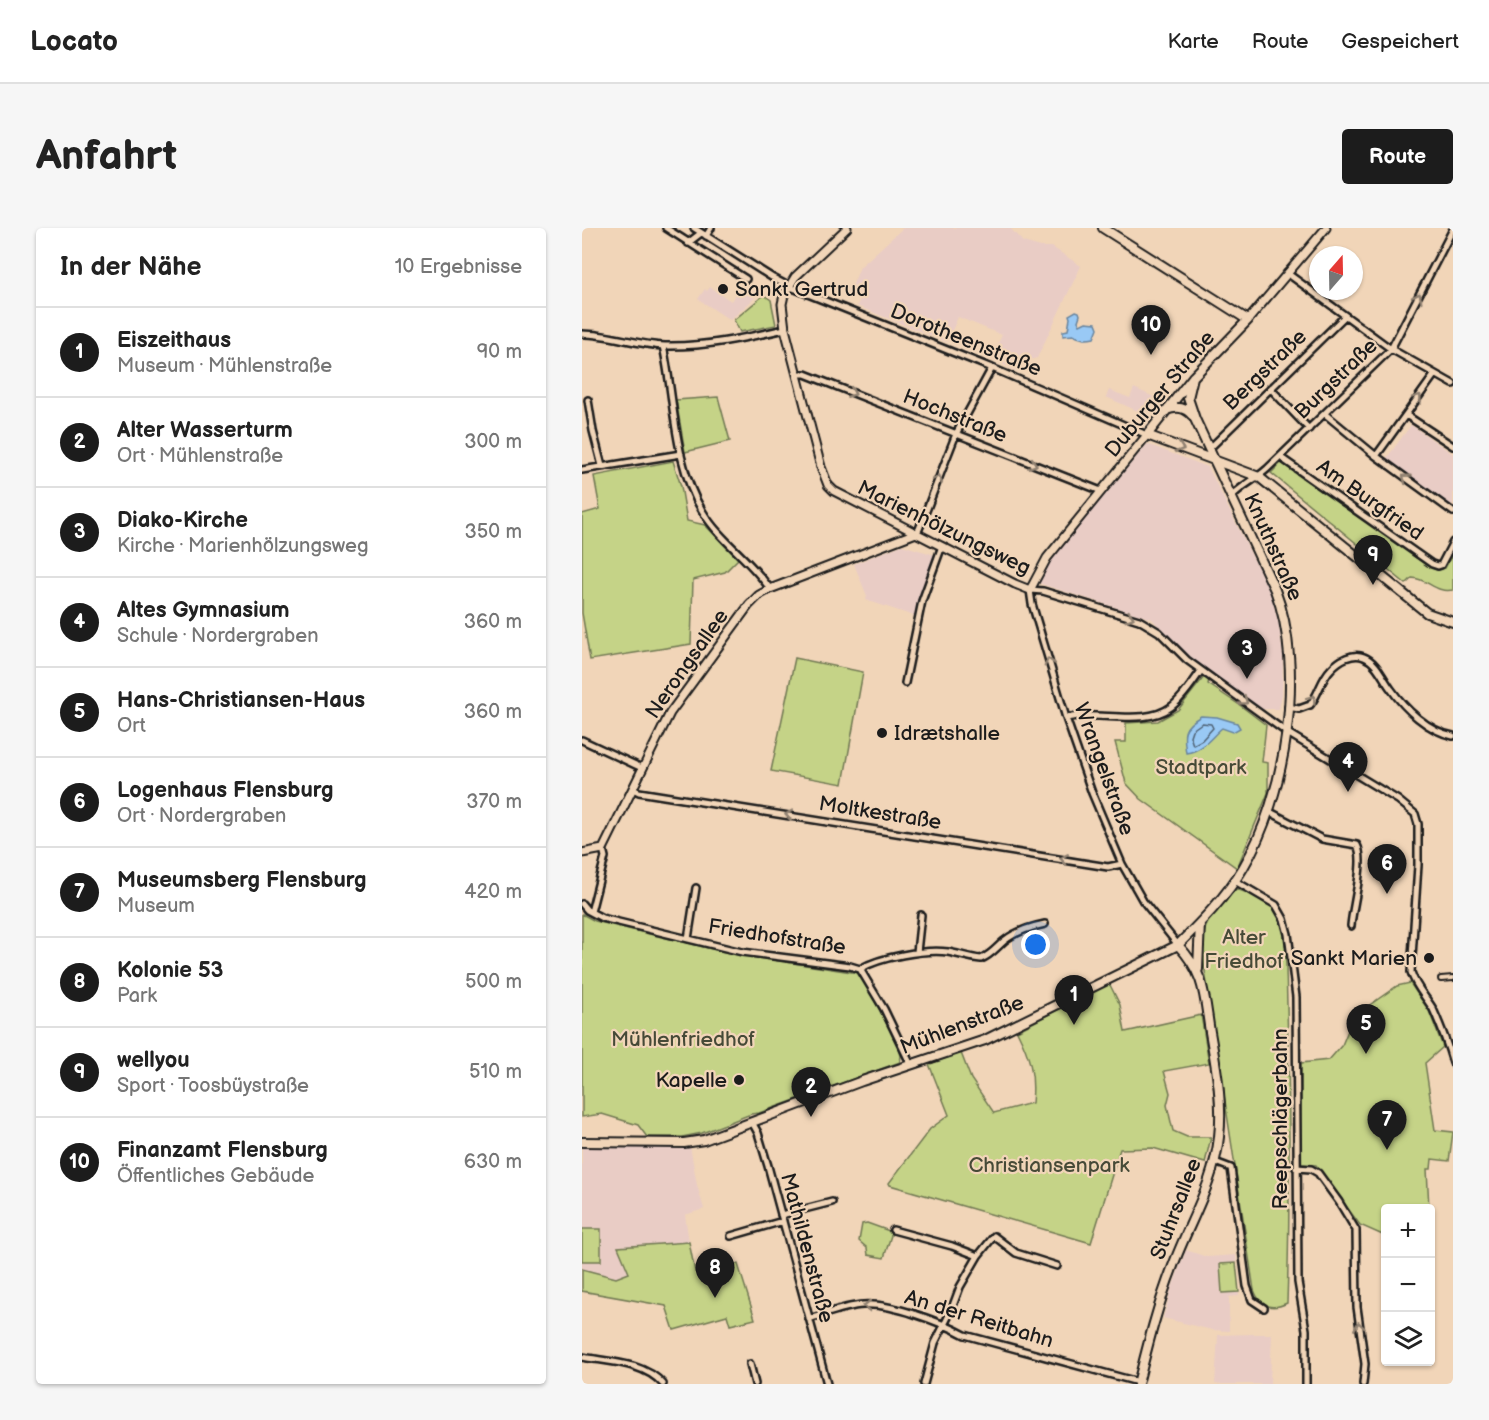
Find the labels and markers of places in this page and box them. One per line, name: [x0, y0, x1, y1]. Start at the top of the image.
place label: Sankt Gertrud: [735, 277, 868, 302]
marker: Sankt Gertrud: [716, 282, 730, 296]
pin: 10: [1132, 306, 1170, 355]
pin: 9: [1354, 536, 1392, 585]
pin: 3: [1228, 630, 1266, 679]
place label: Idrætshalle: [894, 721, 1000, 746]
marker: Idrætshalle: [875, 726, 889, 740]
pin: 4: [1328, 742, 1368, 792]
pin: 6: [1368, 844, 1406, 894]
place label: Sankt Marien: [1291, 946, 1417, 971]
marker: Sankt Marien: [1422, 951, 1436, 965]
pin: 1: [1054, 976, 1094, 1025]
pin: 5: [1346, 1004, 1386, 1054]
place label: Kapelle: [655, 1068, 727, 1093]
pin: 2: [792, 1068, 830, 1117]
marker: Kapelle: [732, 1073, 746, 1087]
pin: 7: [1368, 1100, 1406, 1150]
pin: 8: [696, 1248, 734, 1298]

